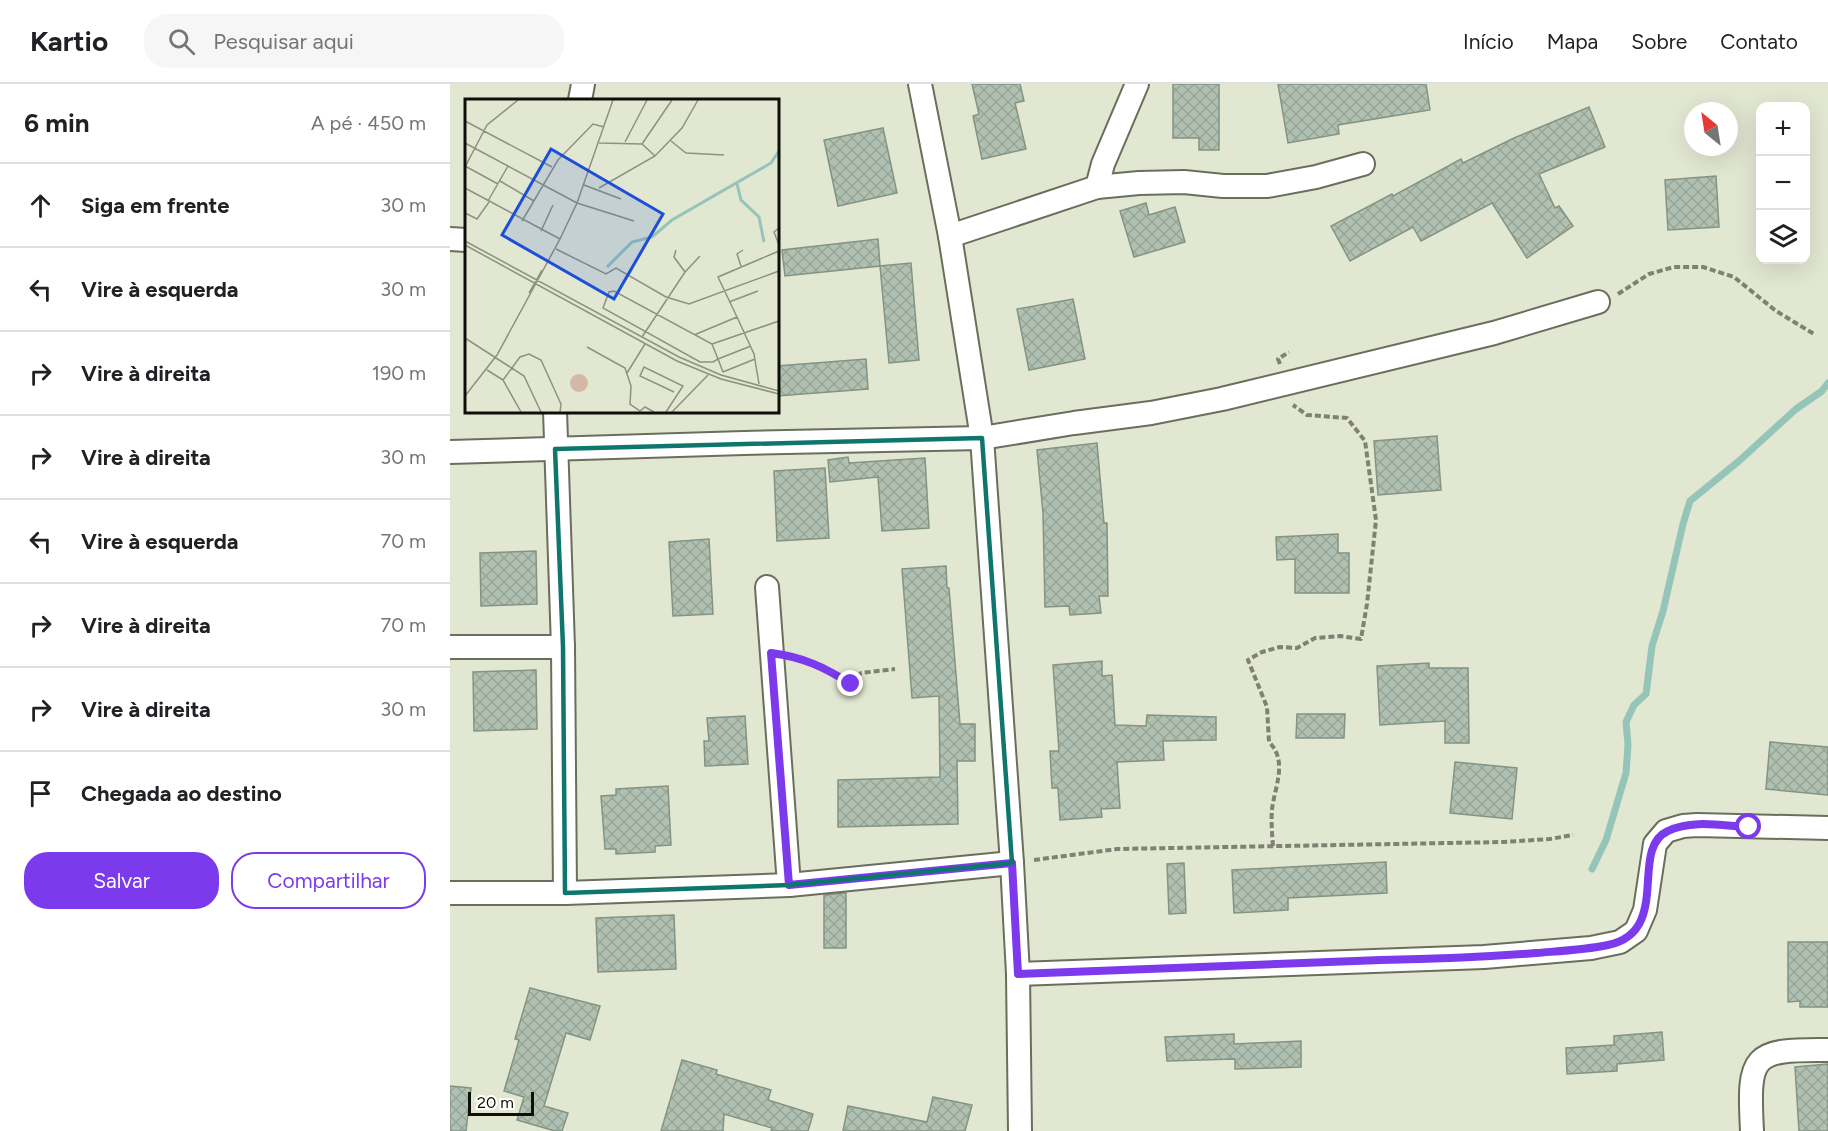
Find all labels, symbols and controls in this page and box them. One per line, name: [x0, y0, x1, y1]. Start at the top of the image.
search box: [144, 14, 564, 68]
text: Kartio: [30, 24, 108, 58]
icon: search: [165, 25, 198, 58]
text: Pesquisar aqui: [213, 28, 354, 55]
text: Início: [1463, 29, 1514, 54]
text: Mapa: [1547, 29, 1598, 54]
text: Sobre: [1631, 29, 1687, 54]
text: Contato: [1720, 29, 1798, 54]
inset map: [465, 99, 778, 412]
north arrow: [1684, 102, 1738, 156]
map controls: [1756, 102, 1810, 264]
button: +: [1756, 102, 1810, 156]
text: 6 min: [24, 107, 90, 139]
text: A pé · 450 m: [311, 111, 426, 135]
button: −: [1756, 156, 1810, 210]
icon: ahead: [24, 189, 57, 222]
text: Siga em frente: [81, 192, 229, 219]
text: 30 m: [380, 193, 426, 217]
button: layers: [1756, 210, 1810, 264]
icon: left: [24, 273, 57, 306]
text: Vire à esquerda: [81, 276, 239, 303]
text: 30 m: [380, 277, 426, 301]
icon: right: [24, 357, 57, 390]
text: Vire à direita: [81, 360, 211, 387]
text: 190 m: [372, 361, 426, 385]
icon: right: [24, 441, 57, 474]
text: Vire à direita: [81, 444, 211, 471]
text: 30 m: [380, 445, 426, 469]
icon: left: [24, 525, 57, 558]
text: Vire à esquerda: [81, 528, 239, 555]
text: 70 m: [380, 529, 426, 553]
icon: right: [24, 609, 57, 642]
text: Vire à direita: [81, 612, 211, 639]
text: 70 m: [380, 613, 426, 637]
route end: [837, 670, 863, 696]
icon: right: [24, 693, 57, 726]
text: Vire à direita: [81, 696, 211, 723]
text: 30 m: [380, 697, 426, 721]
icon: arrive: [24, 777, 57, 810]
text: Chegada ao destino: [81, 780, 282, 807]
route start: [1735, 813, 1761, 839]
button: Salvar: [24, 852, 219, 909]
button: Compartilhar: [231, 852, 426, 909]
scale bar: [468, 1089, 534, 1116]
text: 20 m: [477, 1093, 514, 1112]

